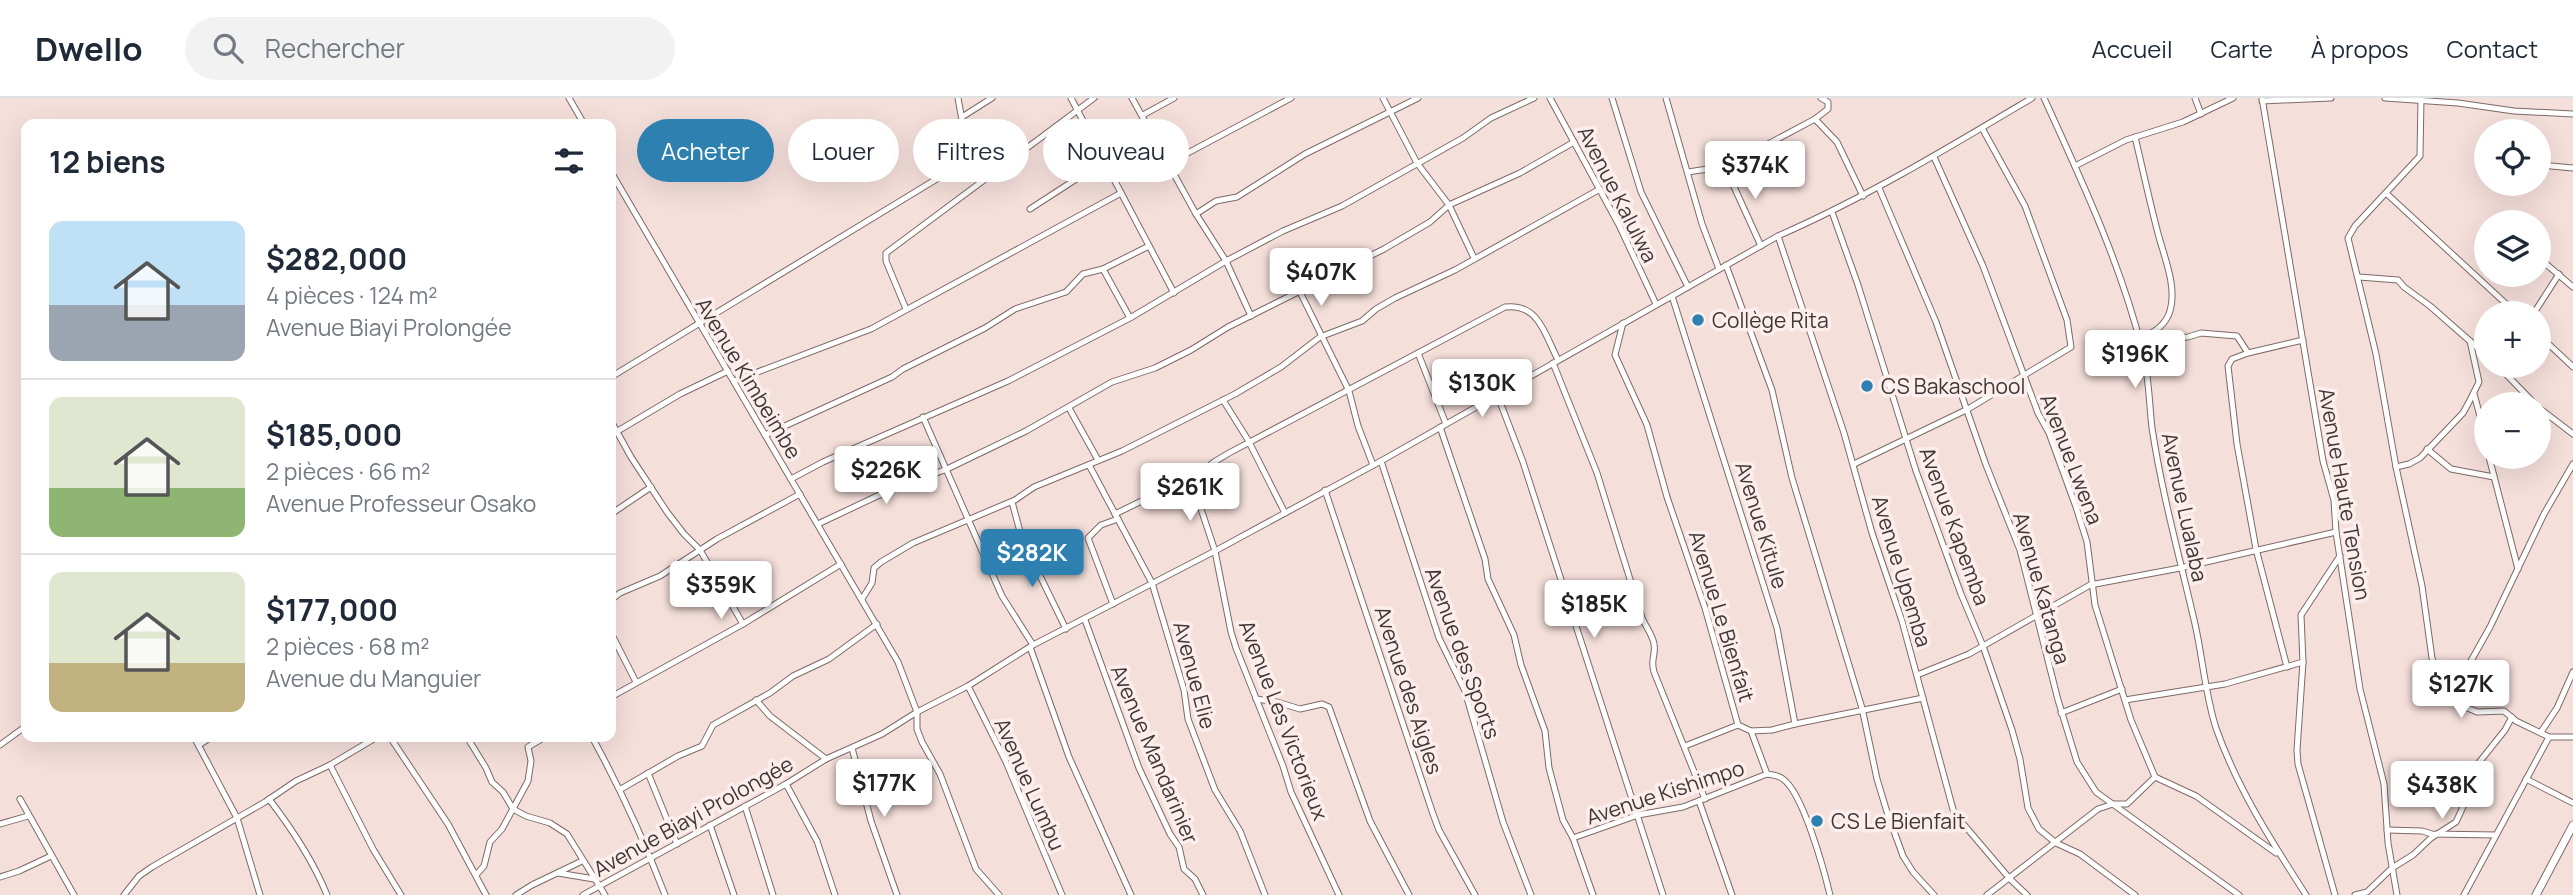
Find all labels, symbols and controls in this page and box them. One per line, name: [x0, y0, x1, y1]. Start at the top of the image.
search box: [185, 17, 675, 80]
text: Dwello: [35, 26, 143, 71]
icon: search: [209, 29, 247, 67]
text: Rechercher: [265, 30, 405, 66]
text: Accueil: [2092, 32, 2172, 65]
text: Carte: [2210, 32, 2273, 65]
text: À propos: [2311, 32, 2409, 65]
text: Contact: [2447, 32, 2538, 65]
chip: Acheter: [637, 119, 774, 182]
chip: Louer: [788, 119, 899, 182]
chip: Filtres: [913, 119, 1029, 182]
chip: Nouveau: [1043, 119, 1189, 182]
map controls: [2474, 119, 2551, 469]
button: locate: [2474, 119, 2551, 196]
street label: Avenue Kalulwa: [1572, 121, 1664, 267]
text: 12 biens: [49, 141, 166, 182]
pin: $374K: [1706, 141, 1804, 201]
icon: filters: [550, 142, 588, 180]
text: $374K: [1721, 148, 1789, 180]
button: layers: [2474, 210, 2551, 287]
text: $282,000: [266, 238, 407, 279]
pin: $407K: [1272, 248, 1370, 308]
icon: home: [105, 249, 189, 333]
text: $407K: [1286, 255, 1356, 287]
text: 4 pièces · 124 m²: [266, 279, 437, 311]
street label: Avenue Kimbeimbe: [690, 292, 808, 464]
button: +: [2474, 301, 2551, 378]
place label: Collège Rita: [1712, 306, 1829, 334]
text: Avenue Biayi Prolongée: [266, 311, 512, 343]
marker: Collège Rita: [1690, 312, 1706, 328]
pin: $196K: [2086, 330, 2184, 390]
text: $196K: [2101, 337, 2169, 369]
pin: $130K: [1433, 360, 1531, 419]
text: $130K: [1448, 366, 1516, 398]
place label: CS Bakaschool: [1881, 372, 2025, 400]
marker: CS Bakaschool: [1859, 378, 1875, 394]
street label: Avenue Haute Tension: [2313, 386, 2377, 602]
street label: Avenue Lwena: [2034, 390, 2110, 528]
button: −: [2474, 392, 2551, 469]
text: $185,000: [266, 414, 402, 455]
icon: home: [105, 425, 189, 509]
street label: Avenue Lualaba: [2156, 430, 2214, 584]
street label: Avenue Kapemba: [1913, 443, 1997, 609]
pin: $226K: [837, 446, 935, 506]
text: $226K: [850, 453, 922, 485]
text: 2 pièces · 66 m²: [266, 455, 430, 487]
street label: Avenue Kitule: [1729, 458, 1795, 592]
pin: $261K: [1141, 464, 1239, 523]
text: $261K: [1156, 470, 1224, 502]
text: Avenue Professeur Osako: [266, 487, 536, 519]
street label: Avenue Upemba: [1866, 492, 1938, 650]
street label: Avenue Katanga: [2007, 509, 2077, 667]
street label: Avenue Le Bienfait: [1683, 527, 1761, 705]
pin: $282K: [983, 530, 1081, 589]
text: $282K: [997, 536, 1067, 568]
pin: $359K: [672, 561, 770, 621]
street label: Avenue des Sports: [1419, 563, 1507, 743]
text: $359K: [686, 568, 756, 600]
pin: $185K: [1545, 580, 1643, 640]
text: $185K: [1561, 587, 1627, 619]
text: $177,000: [266, 589, 398, 630]
icon: home: [105, 600, 189, 684]
street label: Avenue des Aigles: [1369, 603, 1449, 777]
street label: Avenue Les Victorieux: [1233, 616, 1335, 824]
street label: Avenue Elie: [1167, 618, 1223, 732]
text: 2 pièces · 68 m²: [266, 630, 429, 662]
street label: Avenue Mandarinier: [1105, 660, 1205, 848]
pin: $127K: [2412, 660, 2510, 720]
text: Avenue du Manguier: [266, 662, 481, 694]
text: $127K: [2428, 667, 2494, 699]
street label: Avenue Lumbu: [988, 713, 1072, 855]
street label: Avenue Biayi Prolongée: [588, 749, 798, 883]
street label: Avenue Kishimpo: [1582, 753, 1748, 831]
pin: $177K: [835, 760, 933, 819]
pin: $438K: [2393, 762, 2491, 821]
text: $177K: [852, 766, 916, 798]
text: $438K: [2407, 768, 2477, 800]
place label: CS Le Bienfait: [1831, 807, 1965, 835]
marker: CS Le Bienfait: [1809, 813, 1825, 829]

